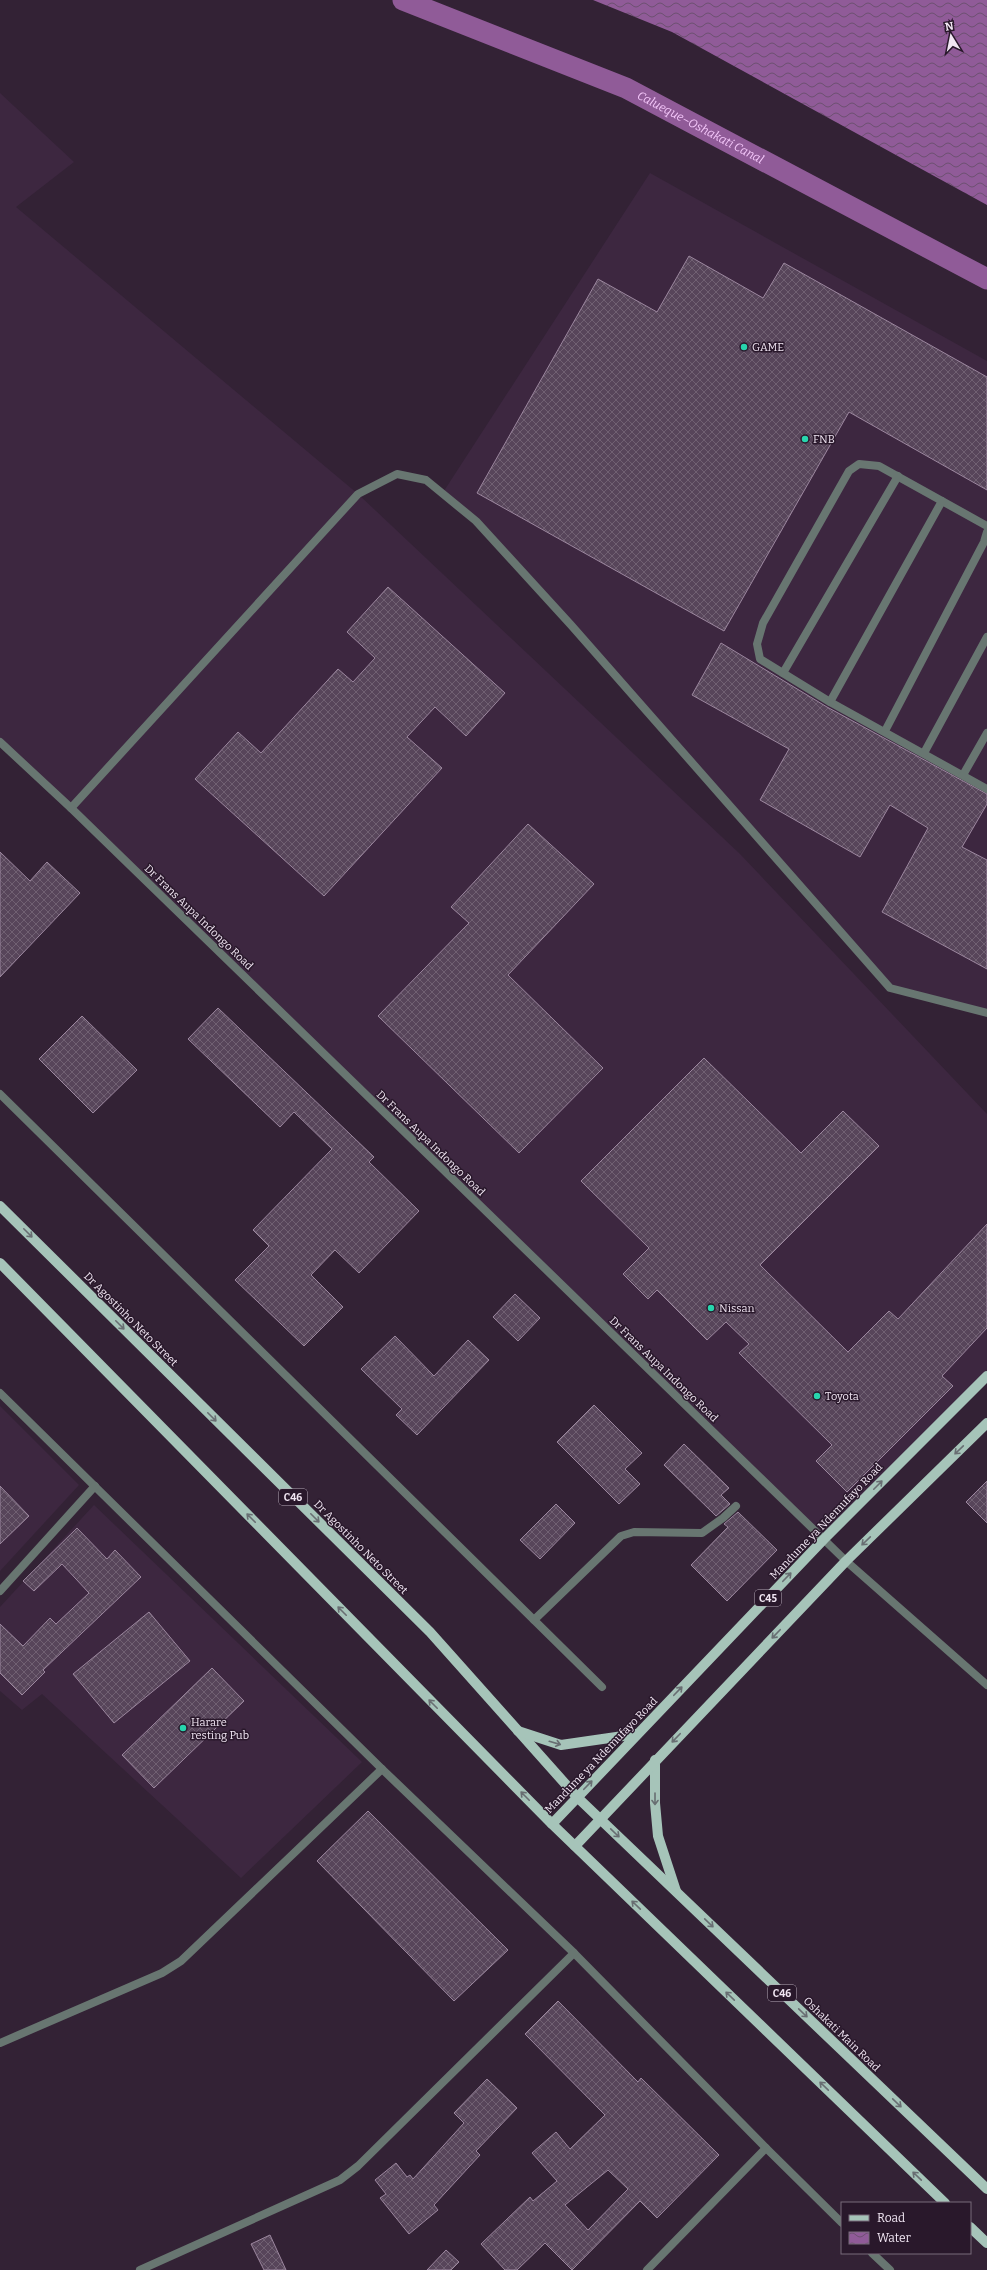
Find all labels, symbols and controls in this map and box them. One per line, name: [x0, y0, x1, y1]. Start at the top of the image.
north arrow: [931, 16, 971, 56]
text: N: [944, 19, 955, 34]
water label: Calueque–Oshakati Canal: [635, 88, 766, 167]
place label: GAME: [752, 341, 784, 354]
marker: GAME: [739, 342, 749, 352]
place label: FNB: [813, 433, 835, 446]
marker: FNB: [800, 434, 810, 444]
street label: Dr Frans Aupa Indongo Road: [142, 862, 256, 973]
street label: Dr Frans Aupa Indongo Road: [374, 1088, 488, 1199]
one-way arrow: [23, 1229, 33, 1238]
street label: Dr Agostinho Neto Street: [81, 1270, 180, 1369]
place label: Nissan: [719, 1302, 755, 1315]
marker: Nissan: [706, 1303, 716, 1313]
street label: Dr Frans Aupa Indongo Road: [607, 1314, 721, 1425]
one-way arrow: [115, 1320, 125, 1330]
place label: Toyota: [825, 1390, 859, 1403]
marker: Toyota: [812, 1391, 822, 1401]
one-way arrow: [207, 1412, 217, 1421]
one-way arrow: [954, 1445, 964, 1455]
street label: Mandume ya Ndemufayo Road: [767, 1460, 886, 1582]
one-way arrow: [873, 1480, 883, 1490]
road number: C46: [279, 1489, 307, 1505]
street label: Dr Agostinho Neto Street: [311, 1498, 410, 1597]
one-way arrow: [246, 1513, 256, 1523]
one-way arrow: [310, 1513, 320, 1523]
one-way arrow: [861, 1536, 871, 1546]
one-way arrow: [783, 1572, 792, 1582]
road number: C45: [755, 1590, 781, 1606]
one-way arrow: [337, 1606, 347, 1616]
one-way arrow: [771, 1629, 780, 1639]
one-way arrow: [673, 1687, 682, 1697]
street label: Mandume ya Ndemufayo Road: [542, 1694, 661, 1816]
one-way arrow: [429, 1699, 438, 1709]
place label: Harare resting Pub: [191, 1716, 249, 1742]
marker: Harare resting Pub: [178, 1723, 188, 1733]
one-way arrow: [671, 1733, 681, 1743]
one-way arrow: [549, 1740, 562, 1747]
one-way arrow: [583, 1780, 593, 1790]
one-way arrow: [520, 1791, 530, 1801]
one-way arrow: [651, 1792, 659, 1805]
one-way arrow: [610, 1828, 620, 1838]
one-way arrow: [632, 1901, 642, 1910]
one-way arrow: [704, 1918, 714, 1928]
road number: C46: [768, 1985, 796, 2001]
one-way arrow: [725, 1991, 735, 2000]
street label: Oshakati Main Road: [801, 1994, 883, 2075]
one-way arrow: [798, 2008, 808, 2018]
one-way arrow: [819, 2081, 829, 2091]
one-way arrow: [892, 2098, 902, 2108]
one-way arrow: [912, 2171, 922, 2181]
legend: [841, 2202, 971, 2254]
text: Road: [877, 2211, 905, 2225]
text: Water: [877, 2231, 912, 2245]

